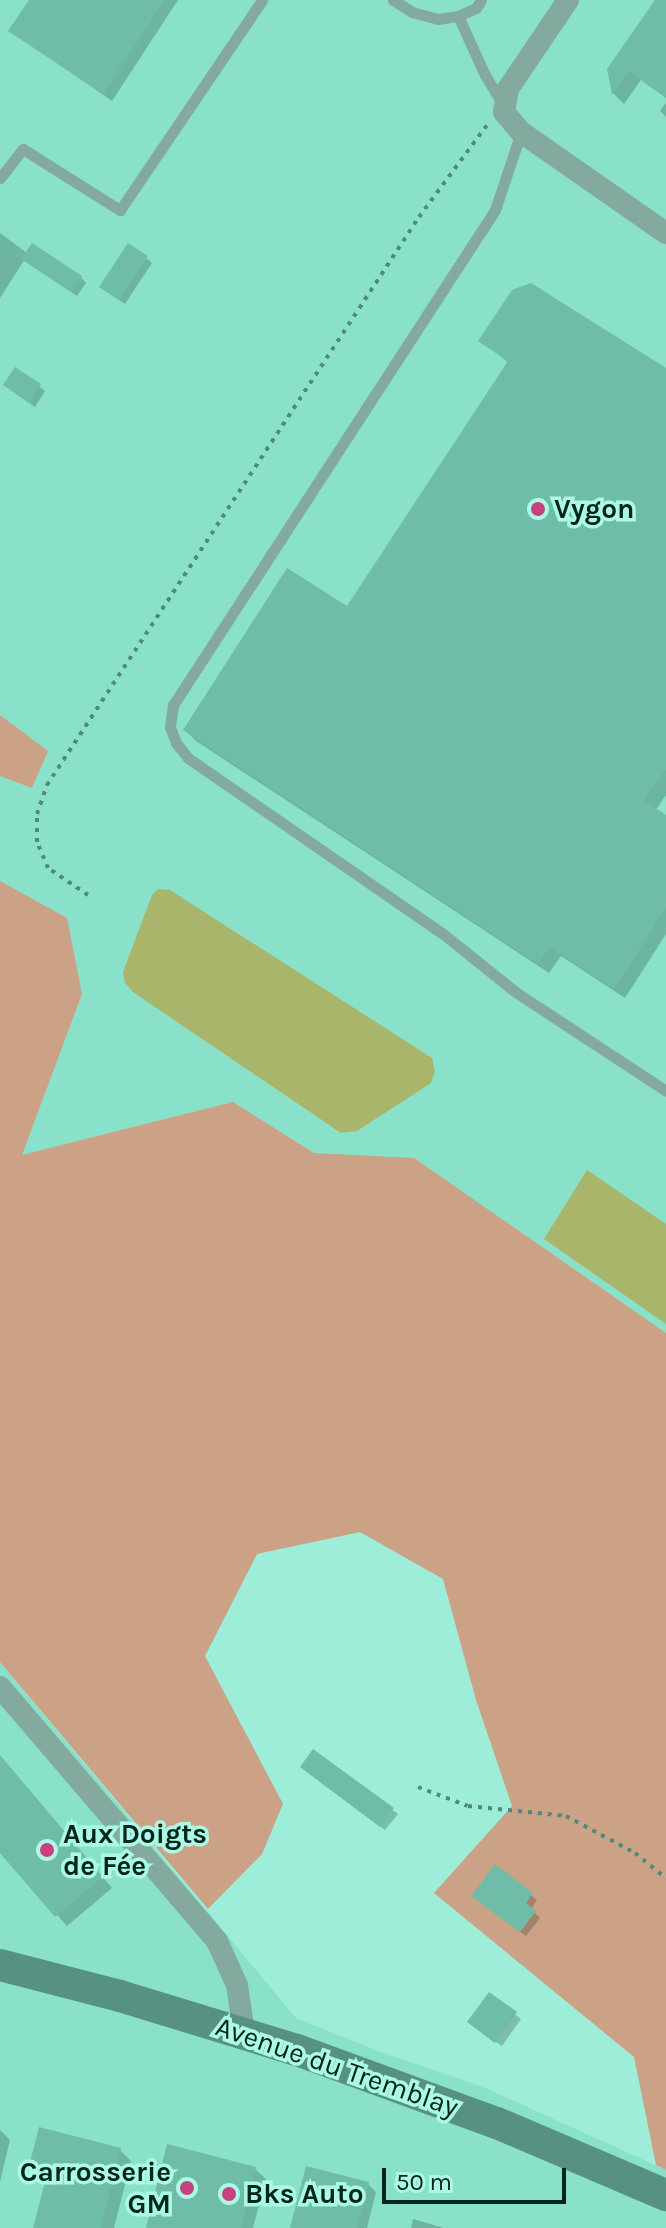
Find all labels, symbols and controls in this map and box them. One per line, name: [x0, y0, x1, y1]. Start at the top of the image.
place label: Vygon: [554, 492, 634, 526]
marker: Vygon: [529, 500, 547, 518]
place label: Aux Doigts de Fée: [63, 1817, 207, 1883]
marker: Aux Doigts de Fée: [38, 1841, 56, 1859]
street label: Avenue du Tremblay: [211, 2010, 463, 2124]
scale bar: [386, 2152, 570, 2202]
place label: Carrosserie GM: [20, 2155, 171, 2221]
text: 50 m: [396, 2168, 452, 2196]
place label: Bks Auto: [245, 2177, 364, 2211]
marker: Carrosserie GM: [178, 2179, 196, 2197]
marker: Bks Auto: [220, 2185, 238, 2203]

